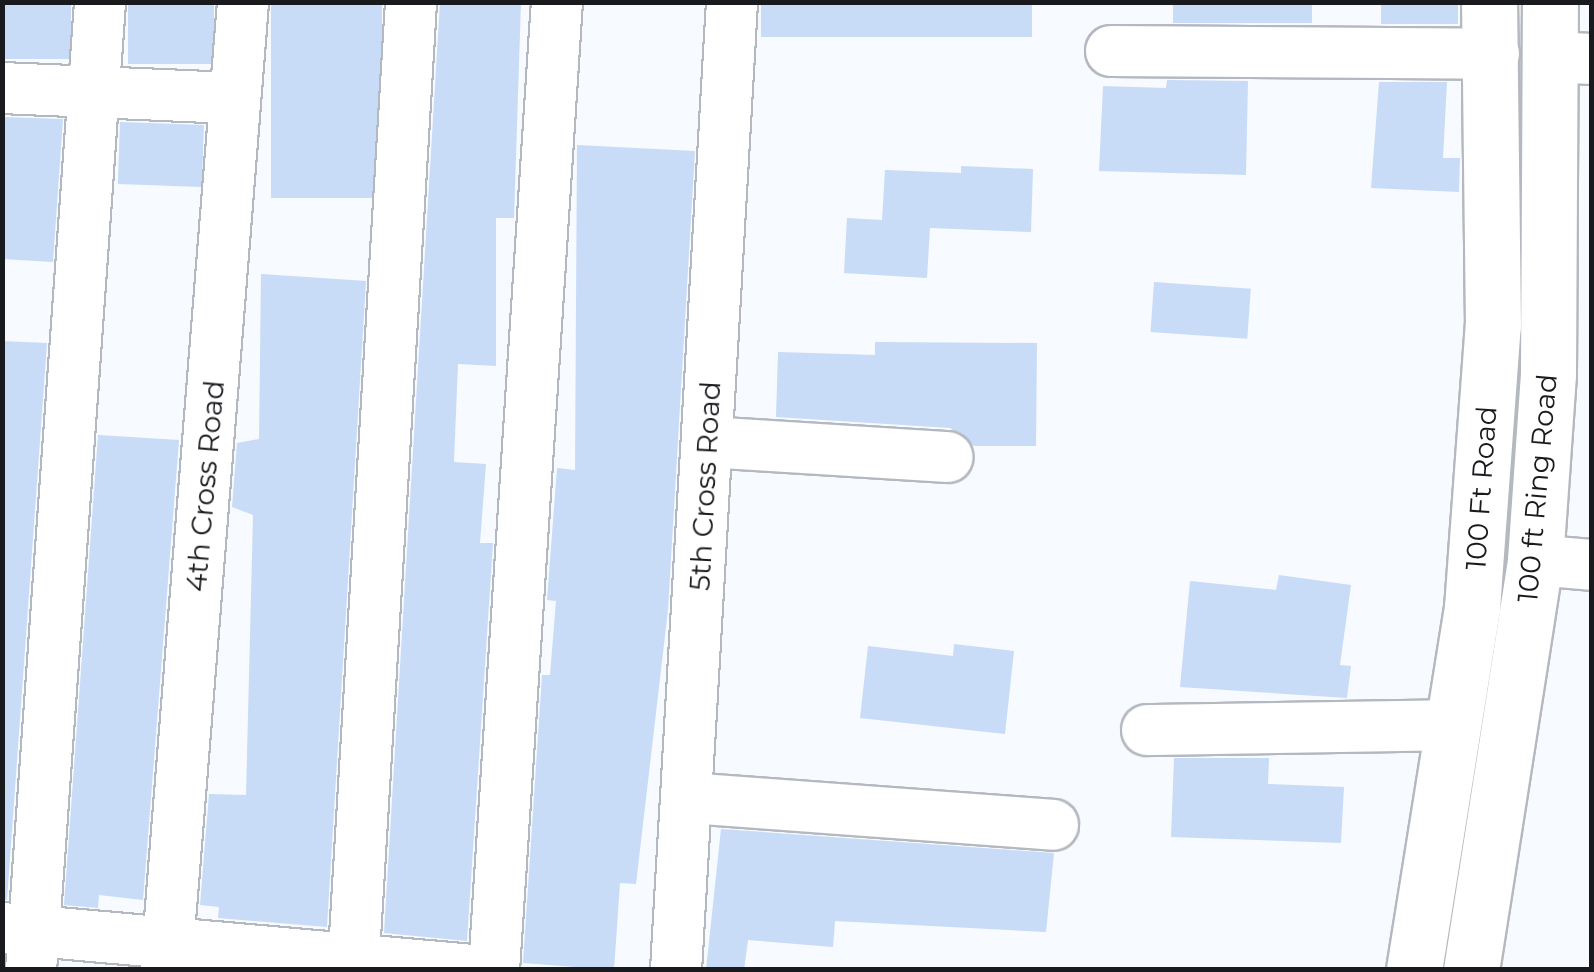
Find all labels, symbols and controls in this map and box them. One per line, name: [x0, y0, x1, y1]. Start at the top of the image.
street label: 100 ft Ring Road: [1510, 372, 1564, 604]
street label: 4th Cross Road: [179, 379, 231, 593]
street label: 5th Cross Road: [683, 380, 727, 592]
street label: 100 Ft Road: [1459, 405, 1503, 571]

